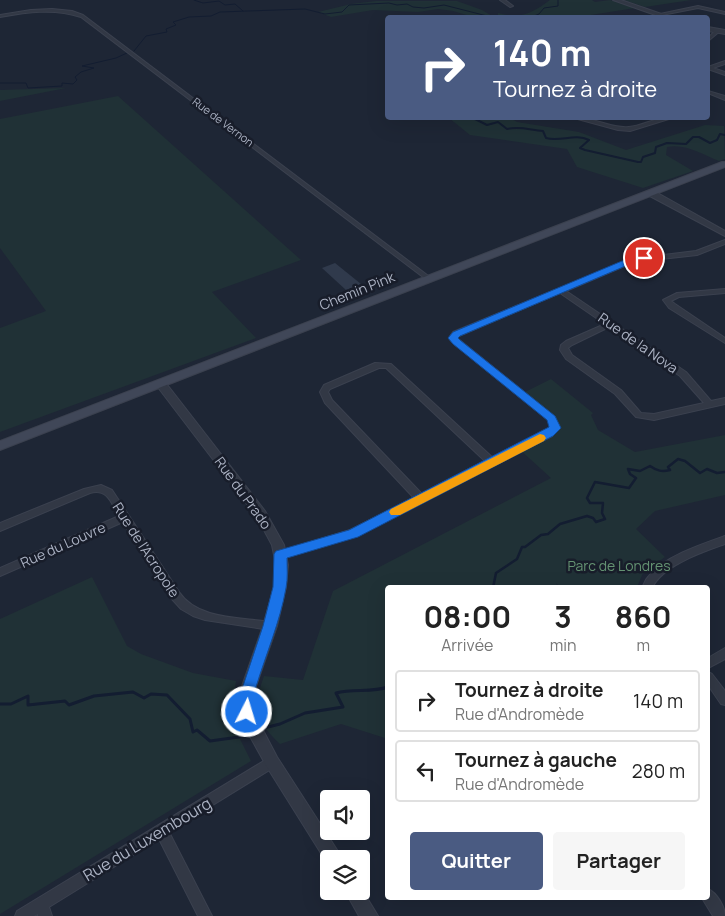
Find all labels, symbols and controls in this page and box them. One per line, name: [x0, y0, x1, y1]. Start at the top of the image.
text: 140 m: [493, 29, 591, 77]
icon: right: [410, 35, 475, 100]
text: Tournez à droite: [493, 74, 657, 104]
street label: Rue de Vernon: [190, 94, 257, 150]
pin: [623, 237, 665, 279]
icon: arrive: [630, 244, 658, 272]
street label: Chemin Pink: [316, 266, 398, 314]
street label: Rue de la Nova: [595, 308, 682, 377]
street label: Rue du Prado: [211, 453, 276, 533]
street label: Rue de l'Acropole: [109, 499, 184, 601]
street label: Rue du Louvre: [17, 517, 108, 572]
park label: Parc de Londres: [567, 556, 671, 575]
text: 08:00: [423, 596, 511, 637]
text: 3: [554, 596, 572, 637]
text: 860: [615, 596, 672, 637]
text: Arrivée: [441, 634, 493, 656]
text: min: [550, 634, 576, 656]
text: m: [636, 634, 650, 656]
text: Tournez à droite: [455, 677, 603, 703]
position arrow: [220, 685, 272, 737]
icon: right: [412, 687, 440, 715]
text: 140 m: [633, 688, 683, 714]
text: Rue d'Andromède: [455, 703, 584, 725]
text: Tournez à gauche: [455, 747, 617, 773]
icon: left: [412, 757, 440, 785]
text: 280 m: [632, 758, 685, 784]
text: Rue d'Andromède: [455, 773, 584, 795]
map controls: [320, 790, 370, 900]
button: sound: [320, 790, 370, 840]
street label: Rue du Luxembourg: [79, 792, 215, 886]
button: Quitter: [410, 832, 543, 890]
button: Partager: [553, 832, 685, 890]
button: layers: [320, 850, 370, 900]

